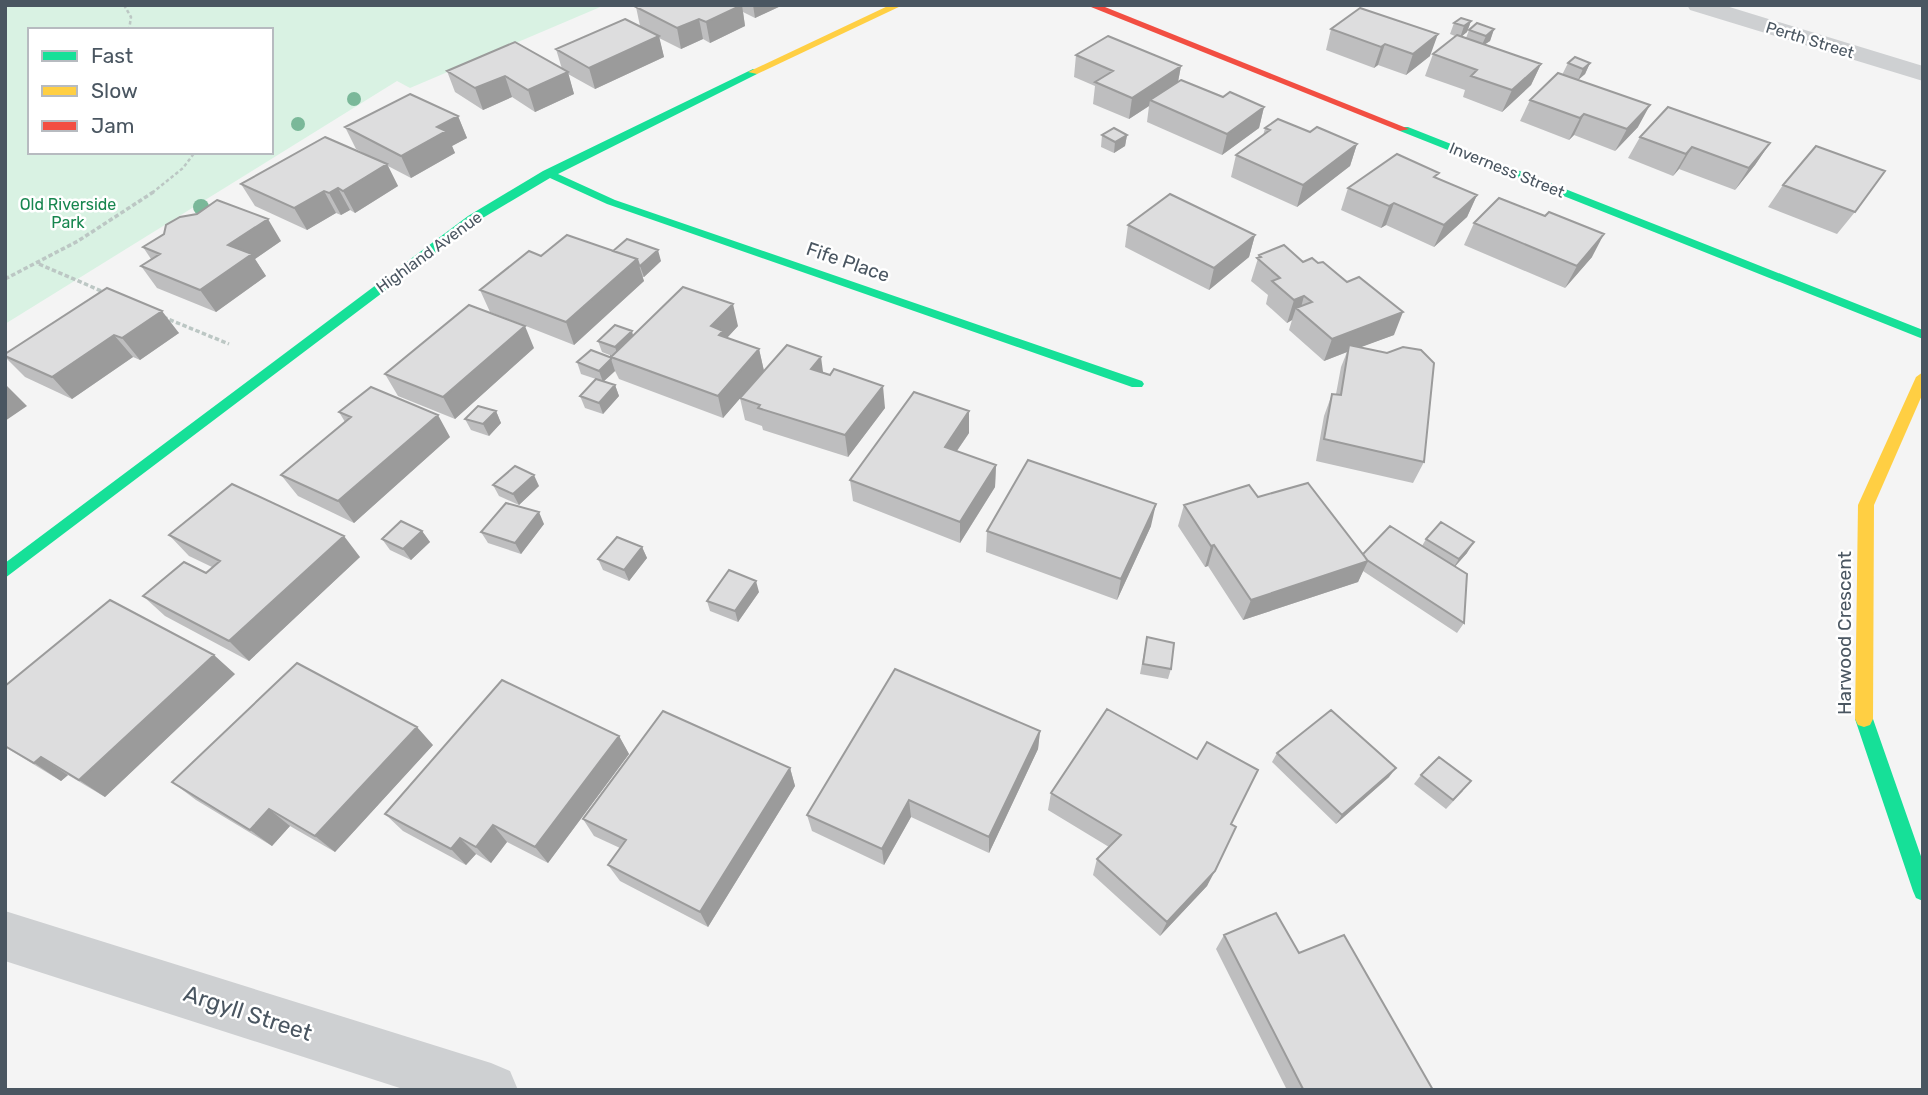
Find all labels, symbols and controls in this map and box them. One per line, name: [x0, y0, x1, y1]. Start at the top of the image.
street label: Perth Street: [1764, 18, 1856, 62]
legend: [28, 28, 273, 154]
text: Fast: [91, 43, 133, 68]
text: Slow: [91, 78, 138, 103]
text: Jam: [91, 113, 135, 138]
street label: Inverness Street: [1447, 138, 1567, 202]
park label: Old Riverside Park: [20, 195, 116, 232]
street label: Highland Avenue: [372, 207, 486, 297]
street label: Fife Place: [803, 237, 893, 287]
street label: Harwood Crescent: [1833, 550, 1856, 715]
street label: Argyll Street: [180, 979, 316, 1047]

